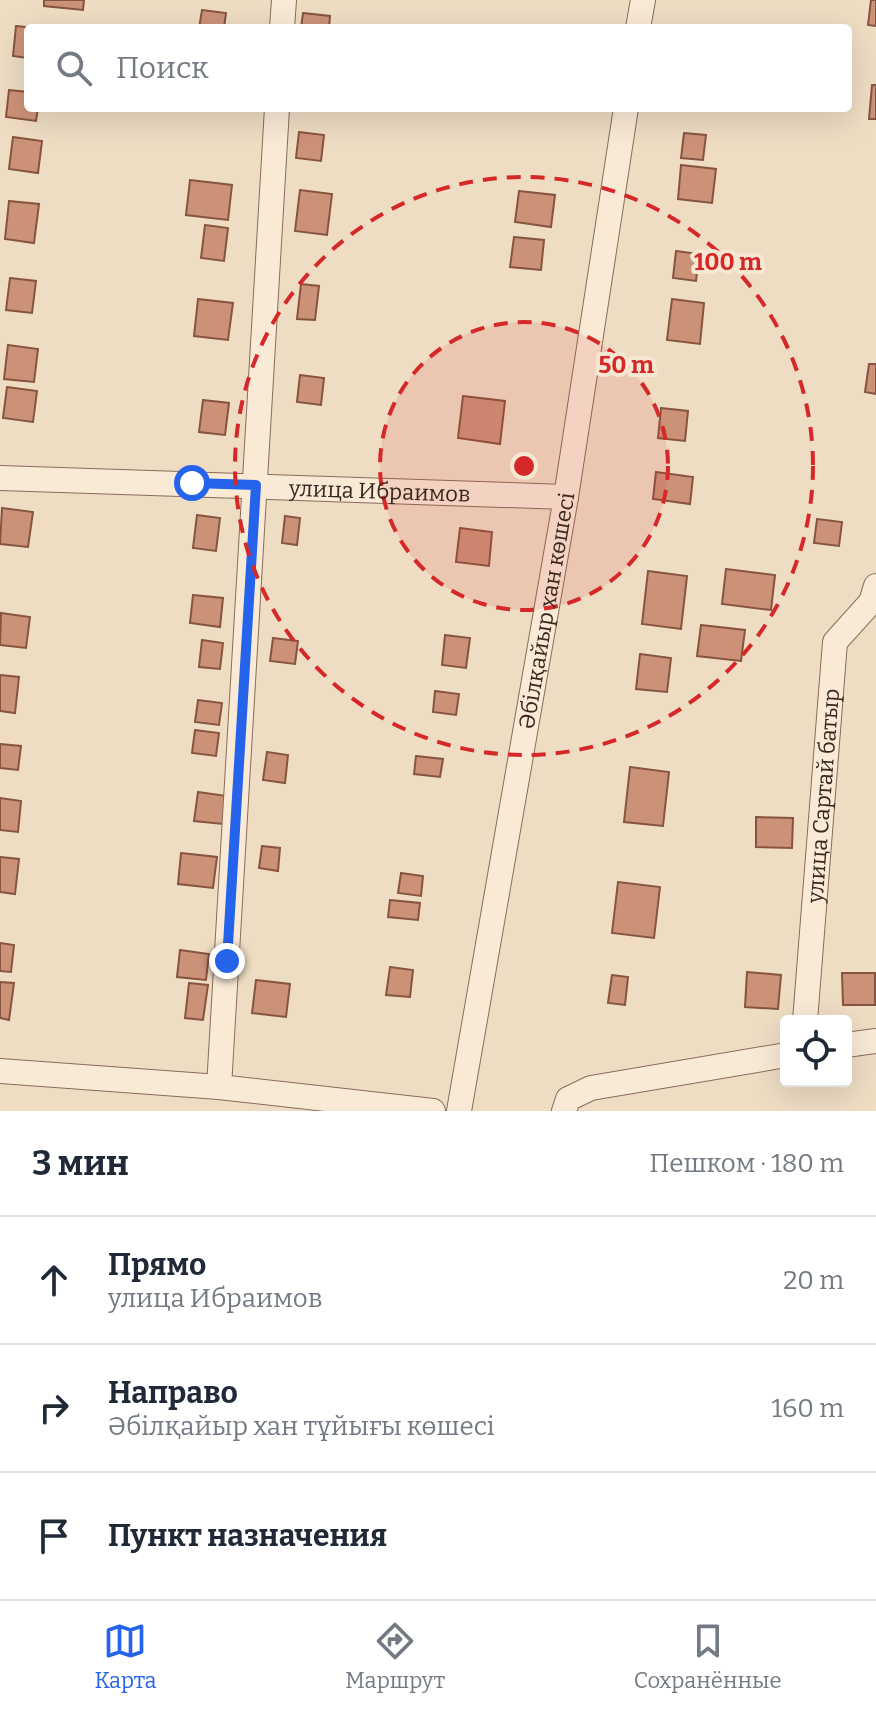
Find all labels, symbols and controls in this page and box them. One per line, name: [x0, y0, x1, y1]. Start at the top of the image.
search box: [24, 24, 852, 112]
icon: search: [52, 46, 96, 90]
text: Поиск: [116, 50, 209, 86]
text: 100 m: [694, 248, 762, 276]
text: 50 m: [598, 351, 654, 379]
centre of rings: [510, 452, 538, 480]
route start: [174, 465, 210, 501]
street label: улица Ибраимов: [288, 475, 471, 508]
street label: Әбілқайыр хан көшесі: [513, 490, 581, 731]
street label: улица Сартай батыр: [801, 687, 845, 905]
route end: [209, 943, 245, 979]
map controls: [780, 1015, 852, 1087]
button: locate: [780, 1015, 852, 1087]
text: 3 мин: [32, 1143, 129, 1184]
text: Пешком · 180 m: [649, 1148, 844, 1179]
text: Прямо: [108, 1247, 206, 1283]
icon: ahead: [32, 1258, 76, 1302]
text: 20 m: [783, 1265, 844, 1296]
text: улица Ибраимов: [108, 1283, 322, 1314]
text: Направо: [108, 1375, 238, 1411]
icon: right: [32, 1386, 76, 1430]
text: 160 m: [772, 1393, 844, 1424]
text: Әбілқайыр хан тұйығы көшесі: [108, 1411, 494, 1442]
icon: arrive: [32, 1514, 76, 1558]
text: Пункт назначения: [108, 1518, 387, 1554]
tab: Карта: [94, 1619, 156, 1694]
tab: Маршрут: [345, 1619, 445, 1694]
tab: Сохранённые: [634, 1619, 782, 1694]

